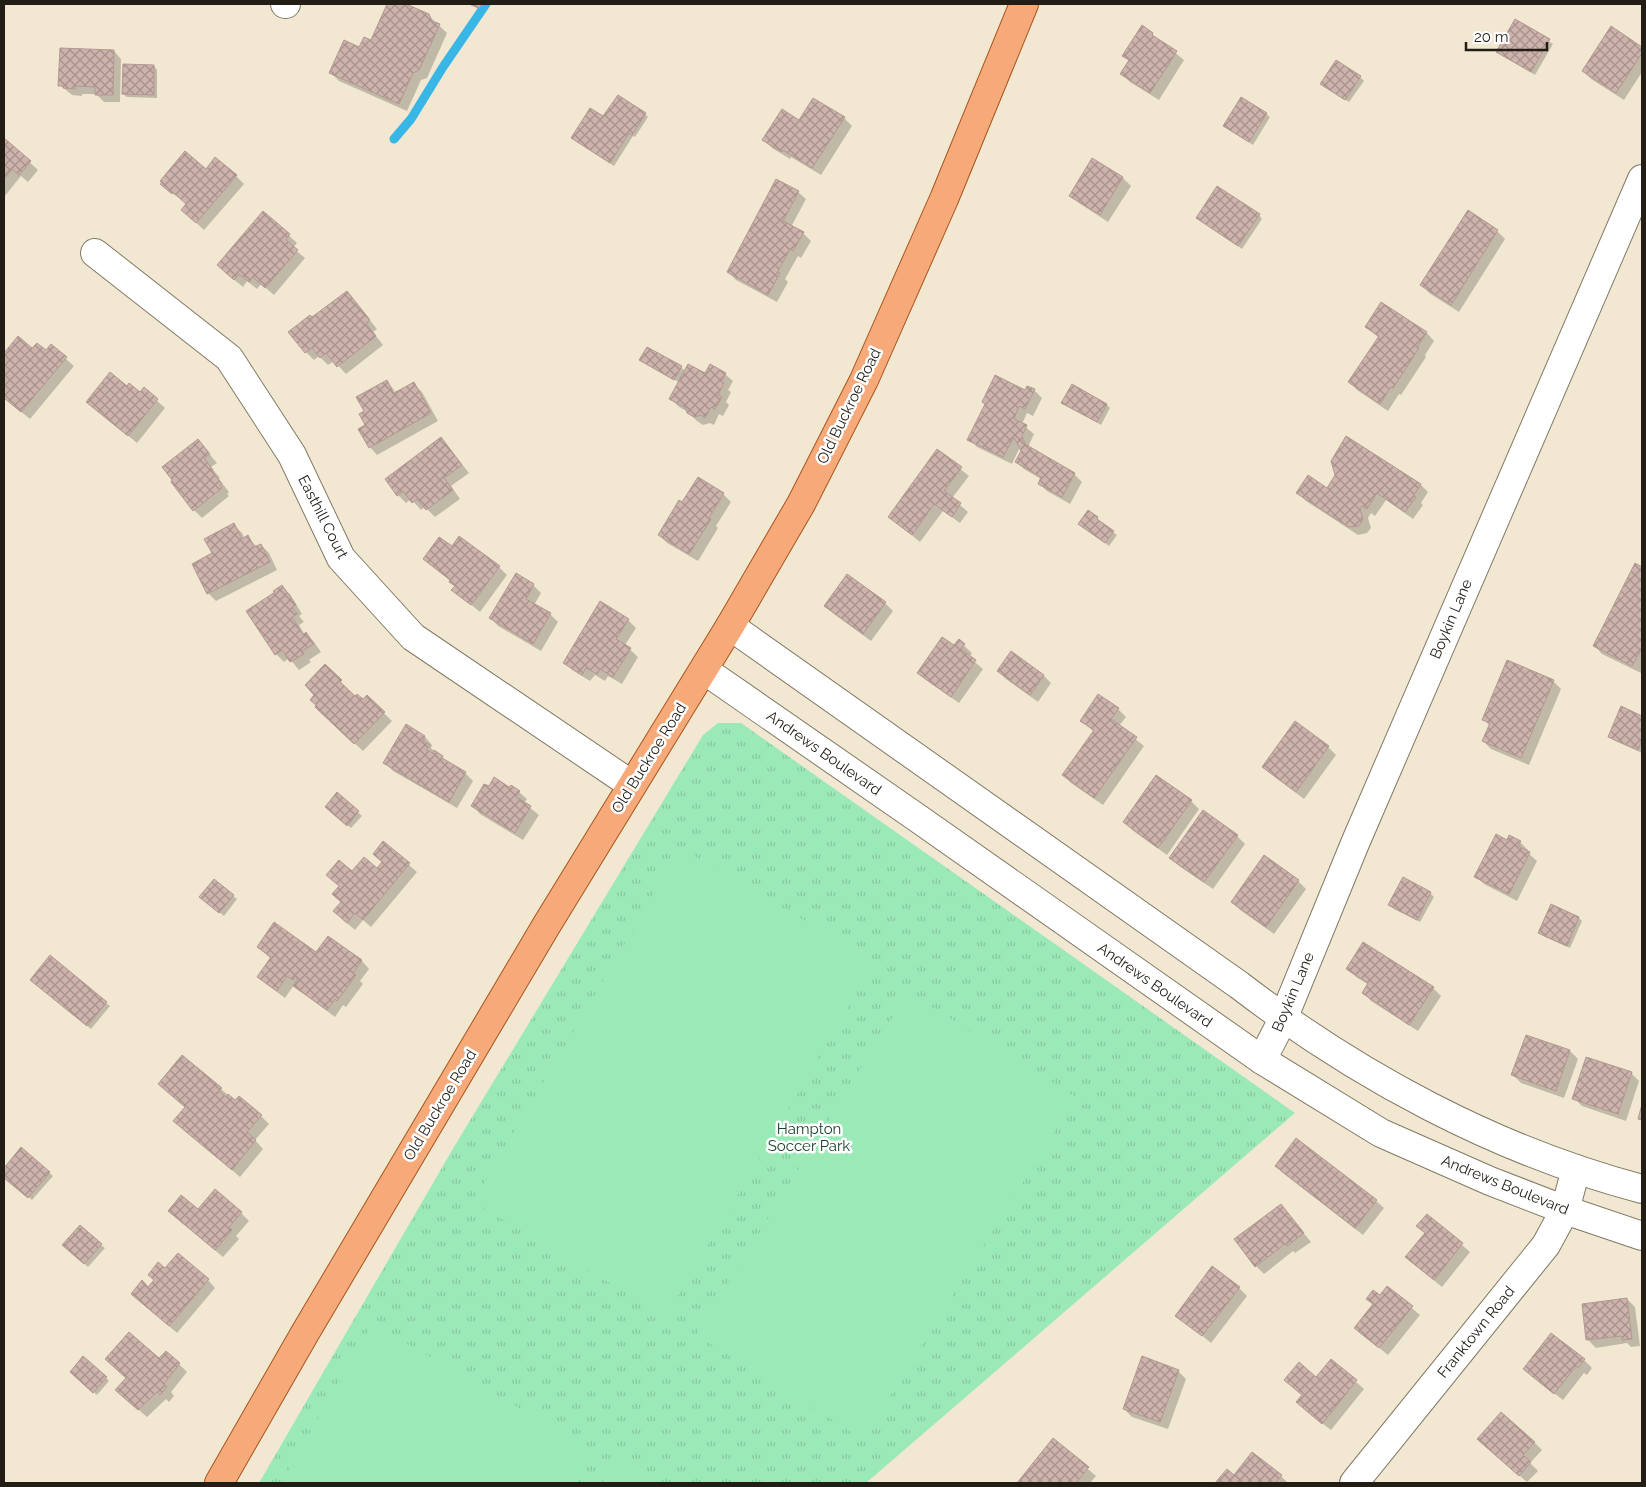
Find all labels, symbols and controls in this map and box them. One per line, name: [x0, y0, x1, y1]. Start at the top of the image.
scale bar: [1466, 20, 1547, 52]
text: 20 m: [1474, 28, 1509, 46]
street label: Old Buckroe Road: [813, 345, 885, 467]
street label: Easthill Court: [294, 472, 352, 562]
street label: Boykin Lane: [1426, 576, 1476, 662]
street label: Old Buckroe Road: [608, 700, 690, 816]
street label: Andrews Boulevard: [763, 707, 885, 799]
street label: Andrews Boulevard: [1094, 939, 1216, 1031]
street label: Boykin Lane: [1268, 949, 1318, 1035]
street label: Old Buckroe Road: [400, 1046, 480, 1164]
park label: Hampton Soccer Park: [768, 1120, 850, 1155]
street label: Andrews Boulevard: [1439, 1151, 1571, 1219]
street label: Franktown Road: [1434, 1283, 1518, 1381]

